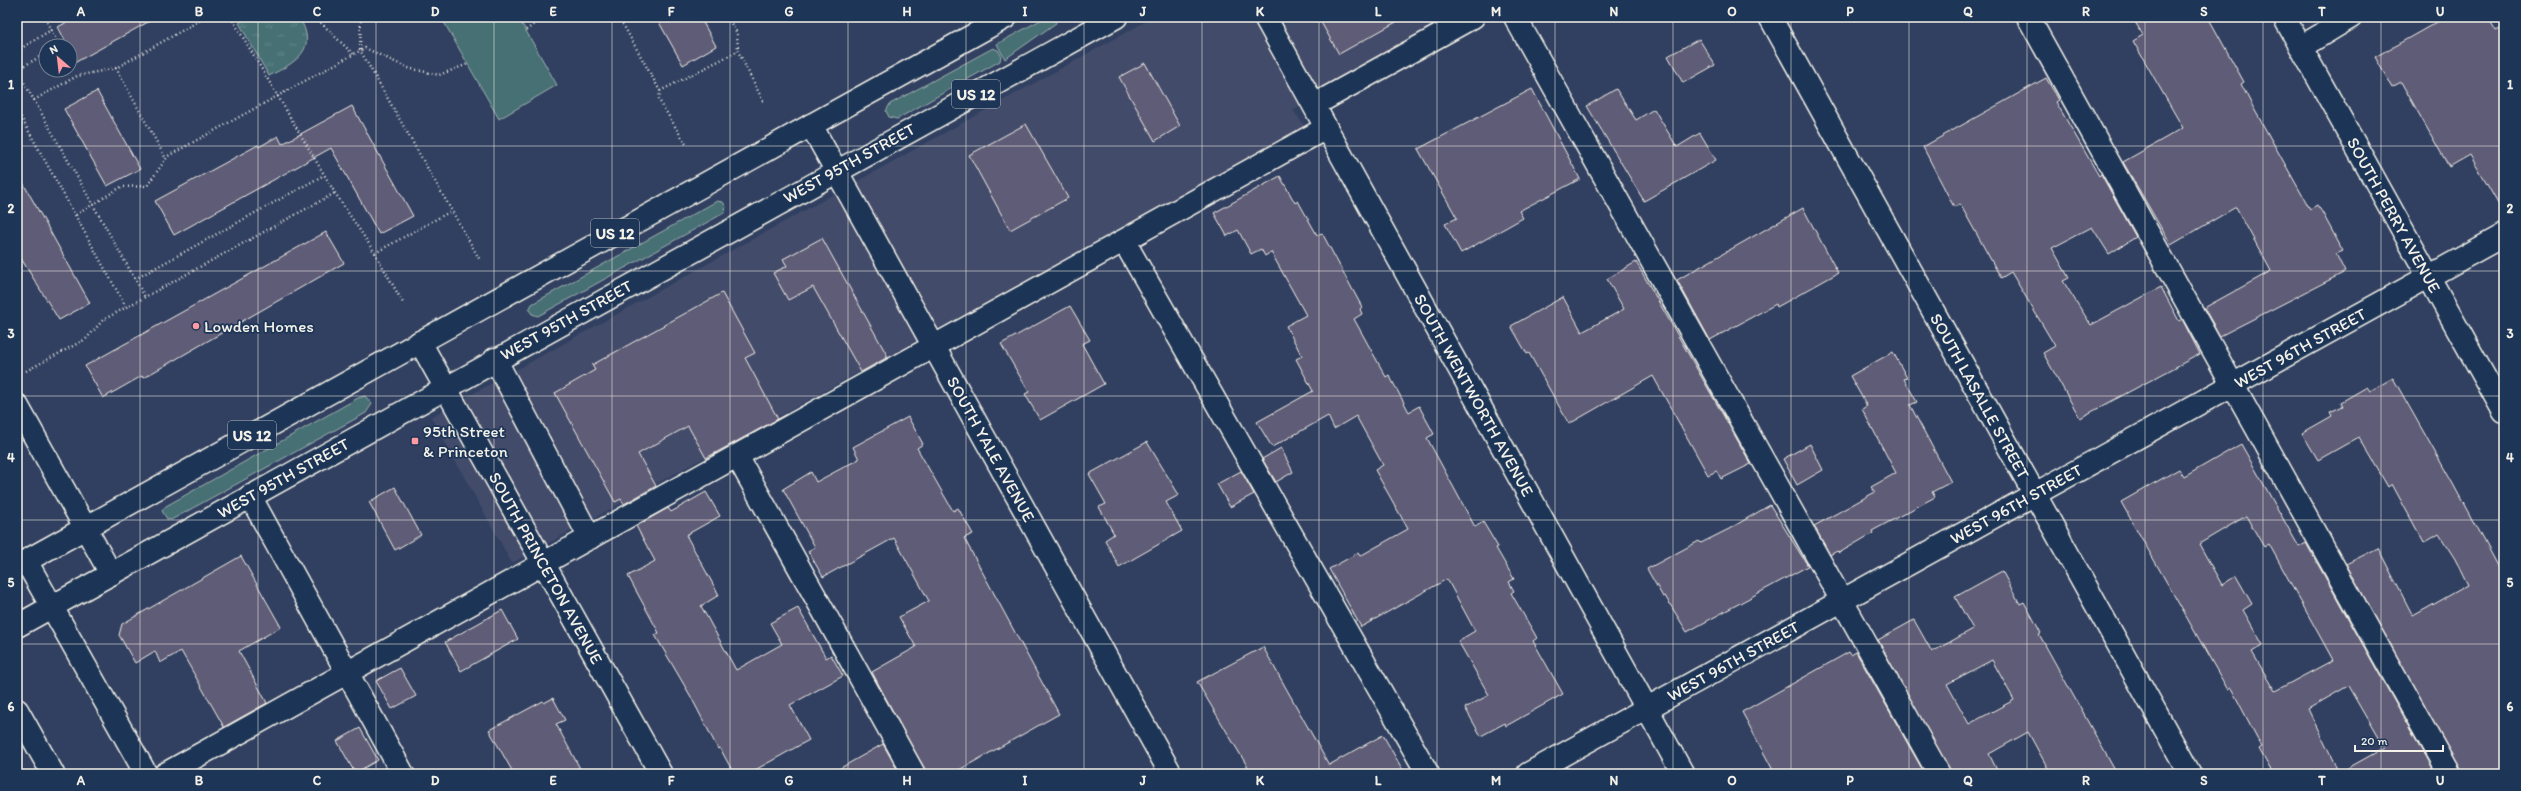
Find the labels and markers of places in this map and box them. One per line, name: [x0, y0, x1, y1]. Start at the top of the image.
place label: Lowden Homes: [204, 316, 314, 336]
marker: Lowden Homes: [191, 321, 201, 331]
place label: 95th Street & Princeton: [423, 421, 508, 461]
marker: 95th Street & Princeton: [410, 436, 420, 446]

